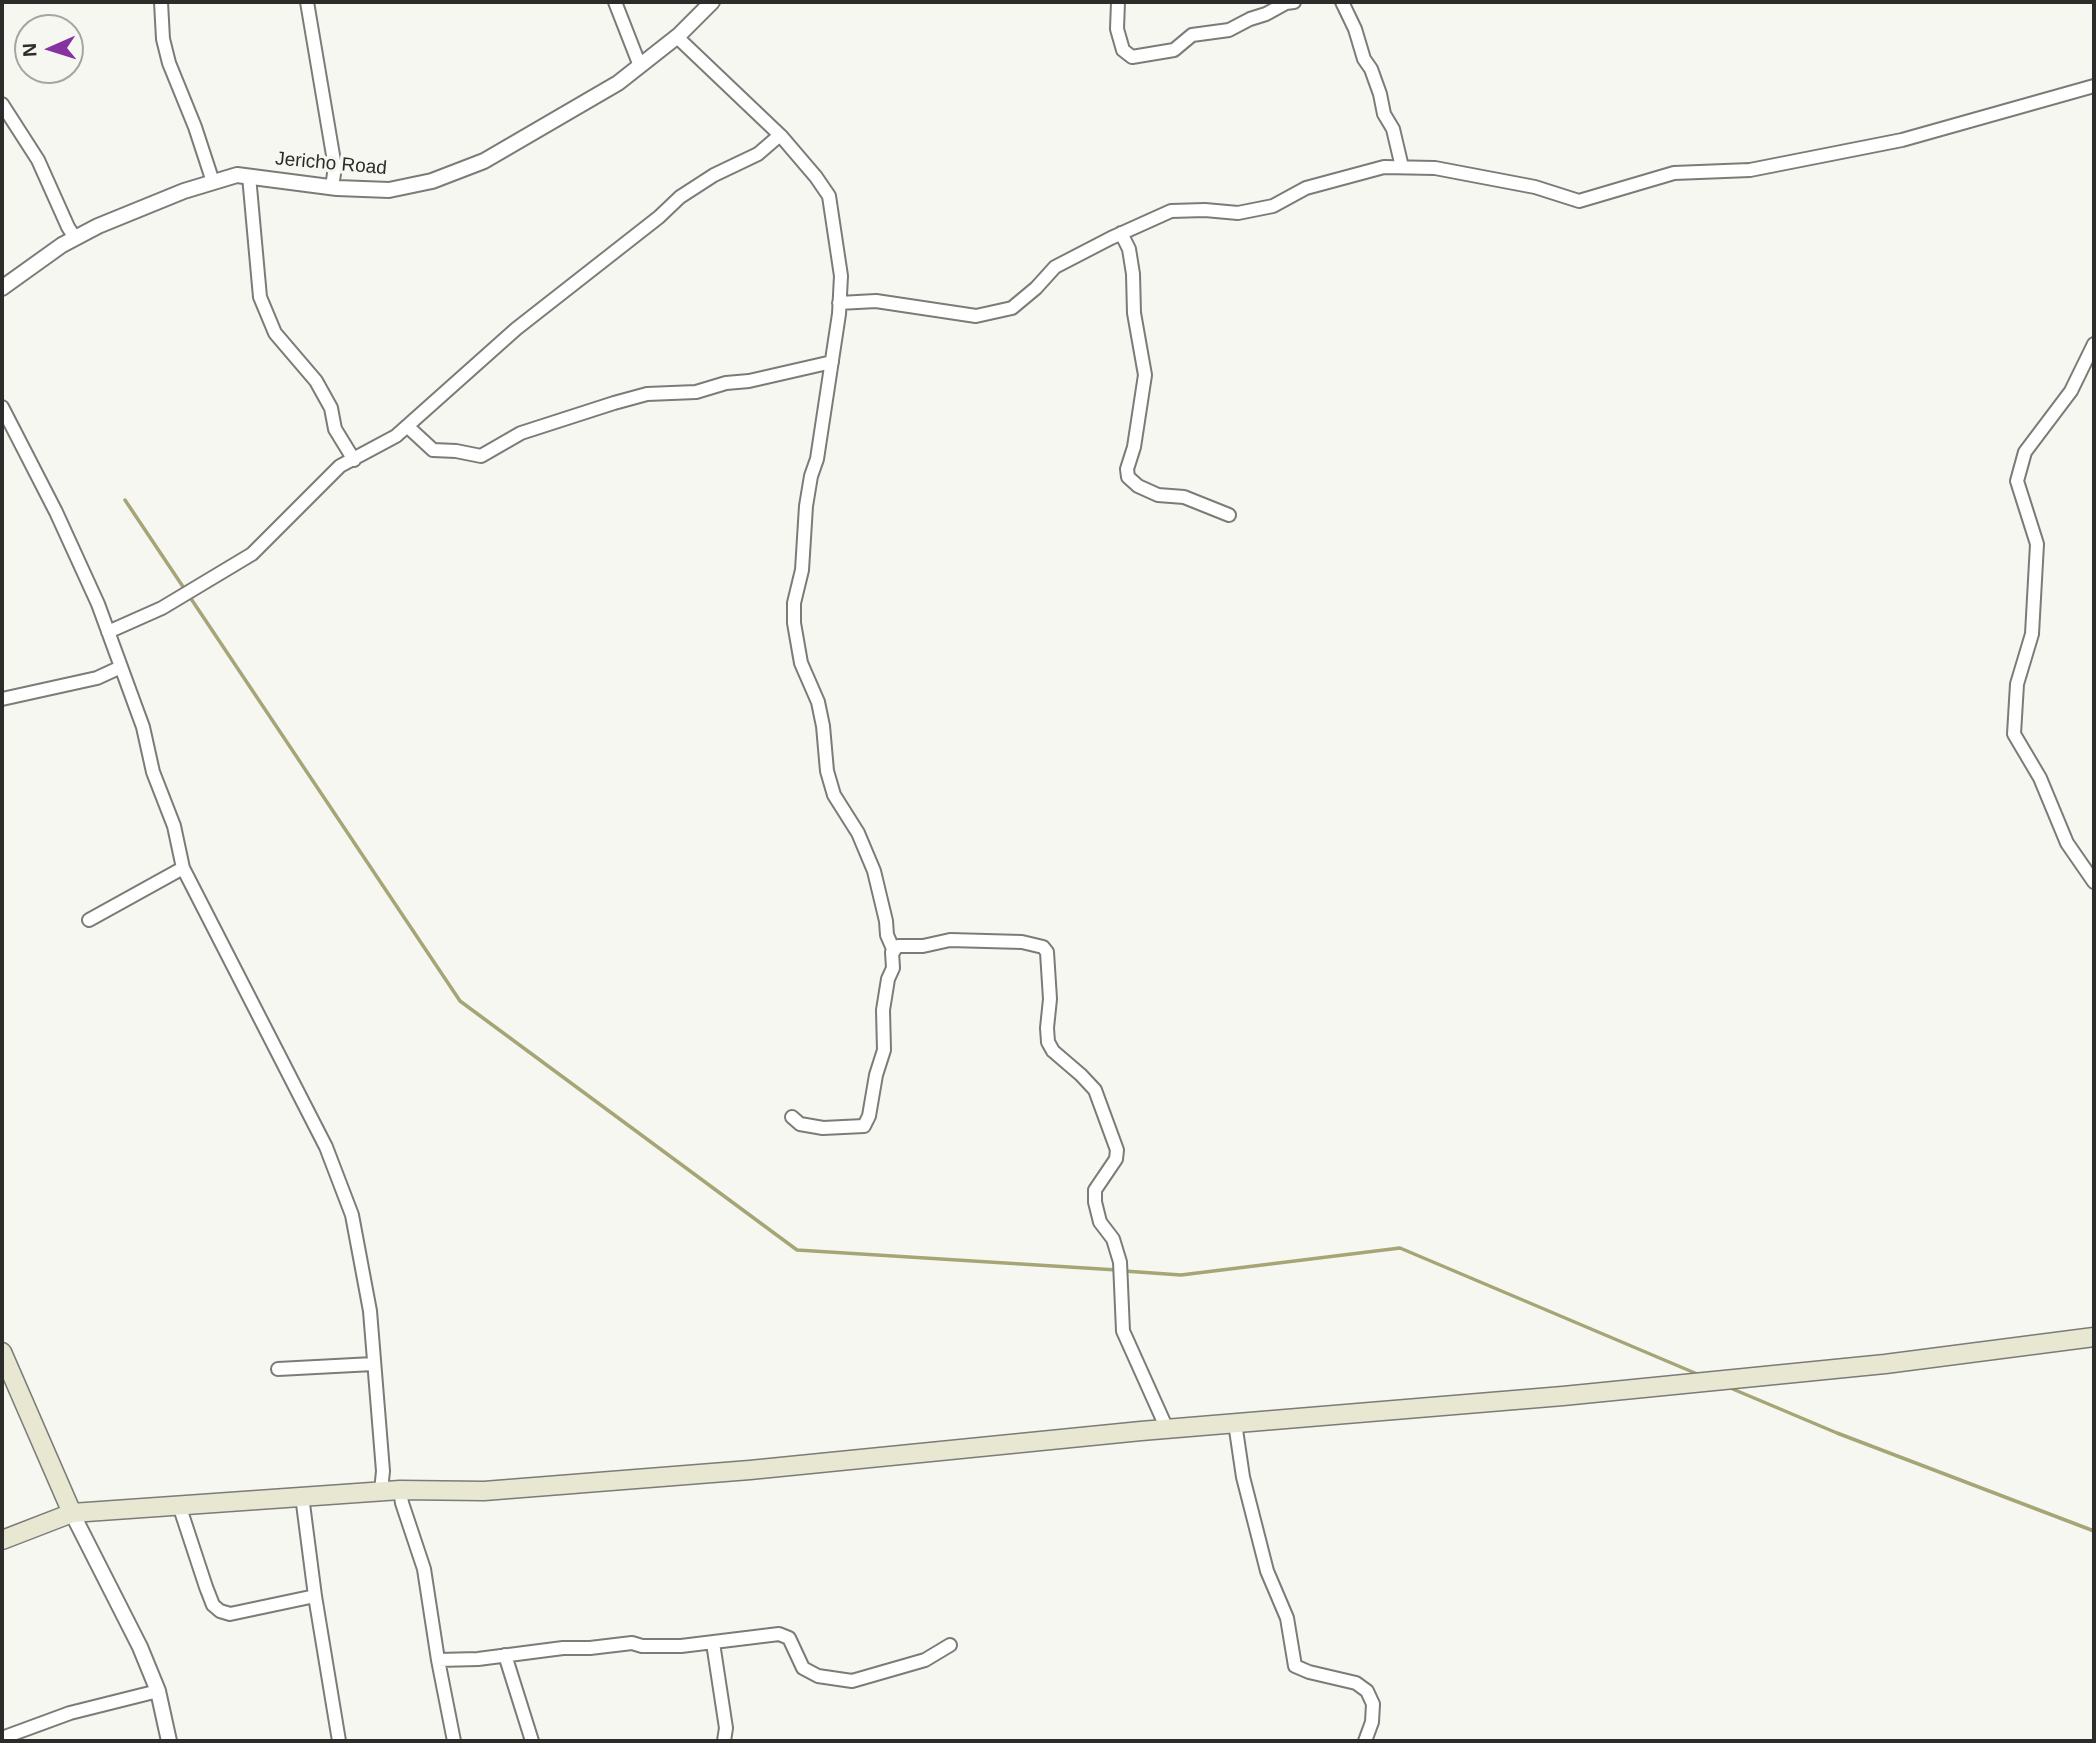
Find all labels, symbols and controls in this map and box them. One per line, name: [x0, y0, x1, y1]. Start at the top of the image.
north arrow: [14, 14, 84, 84]
text: N: [19, 43, 40, 57]
street label: Jericho Road: [274, 148, 388, 180]

